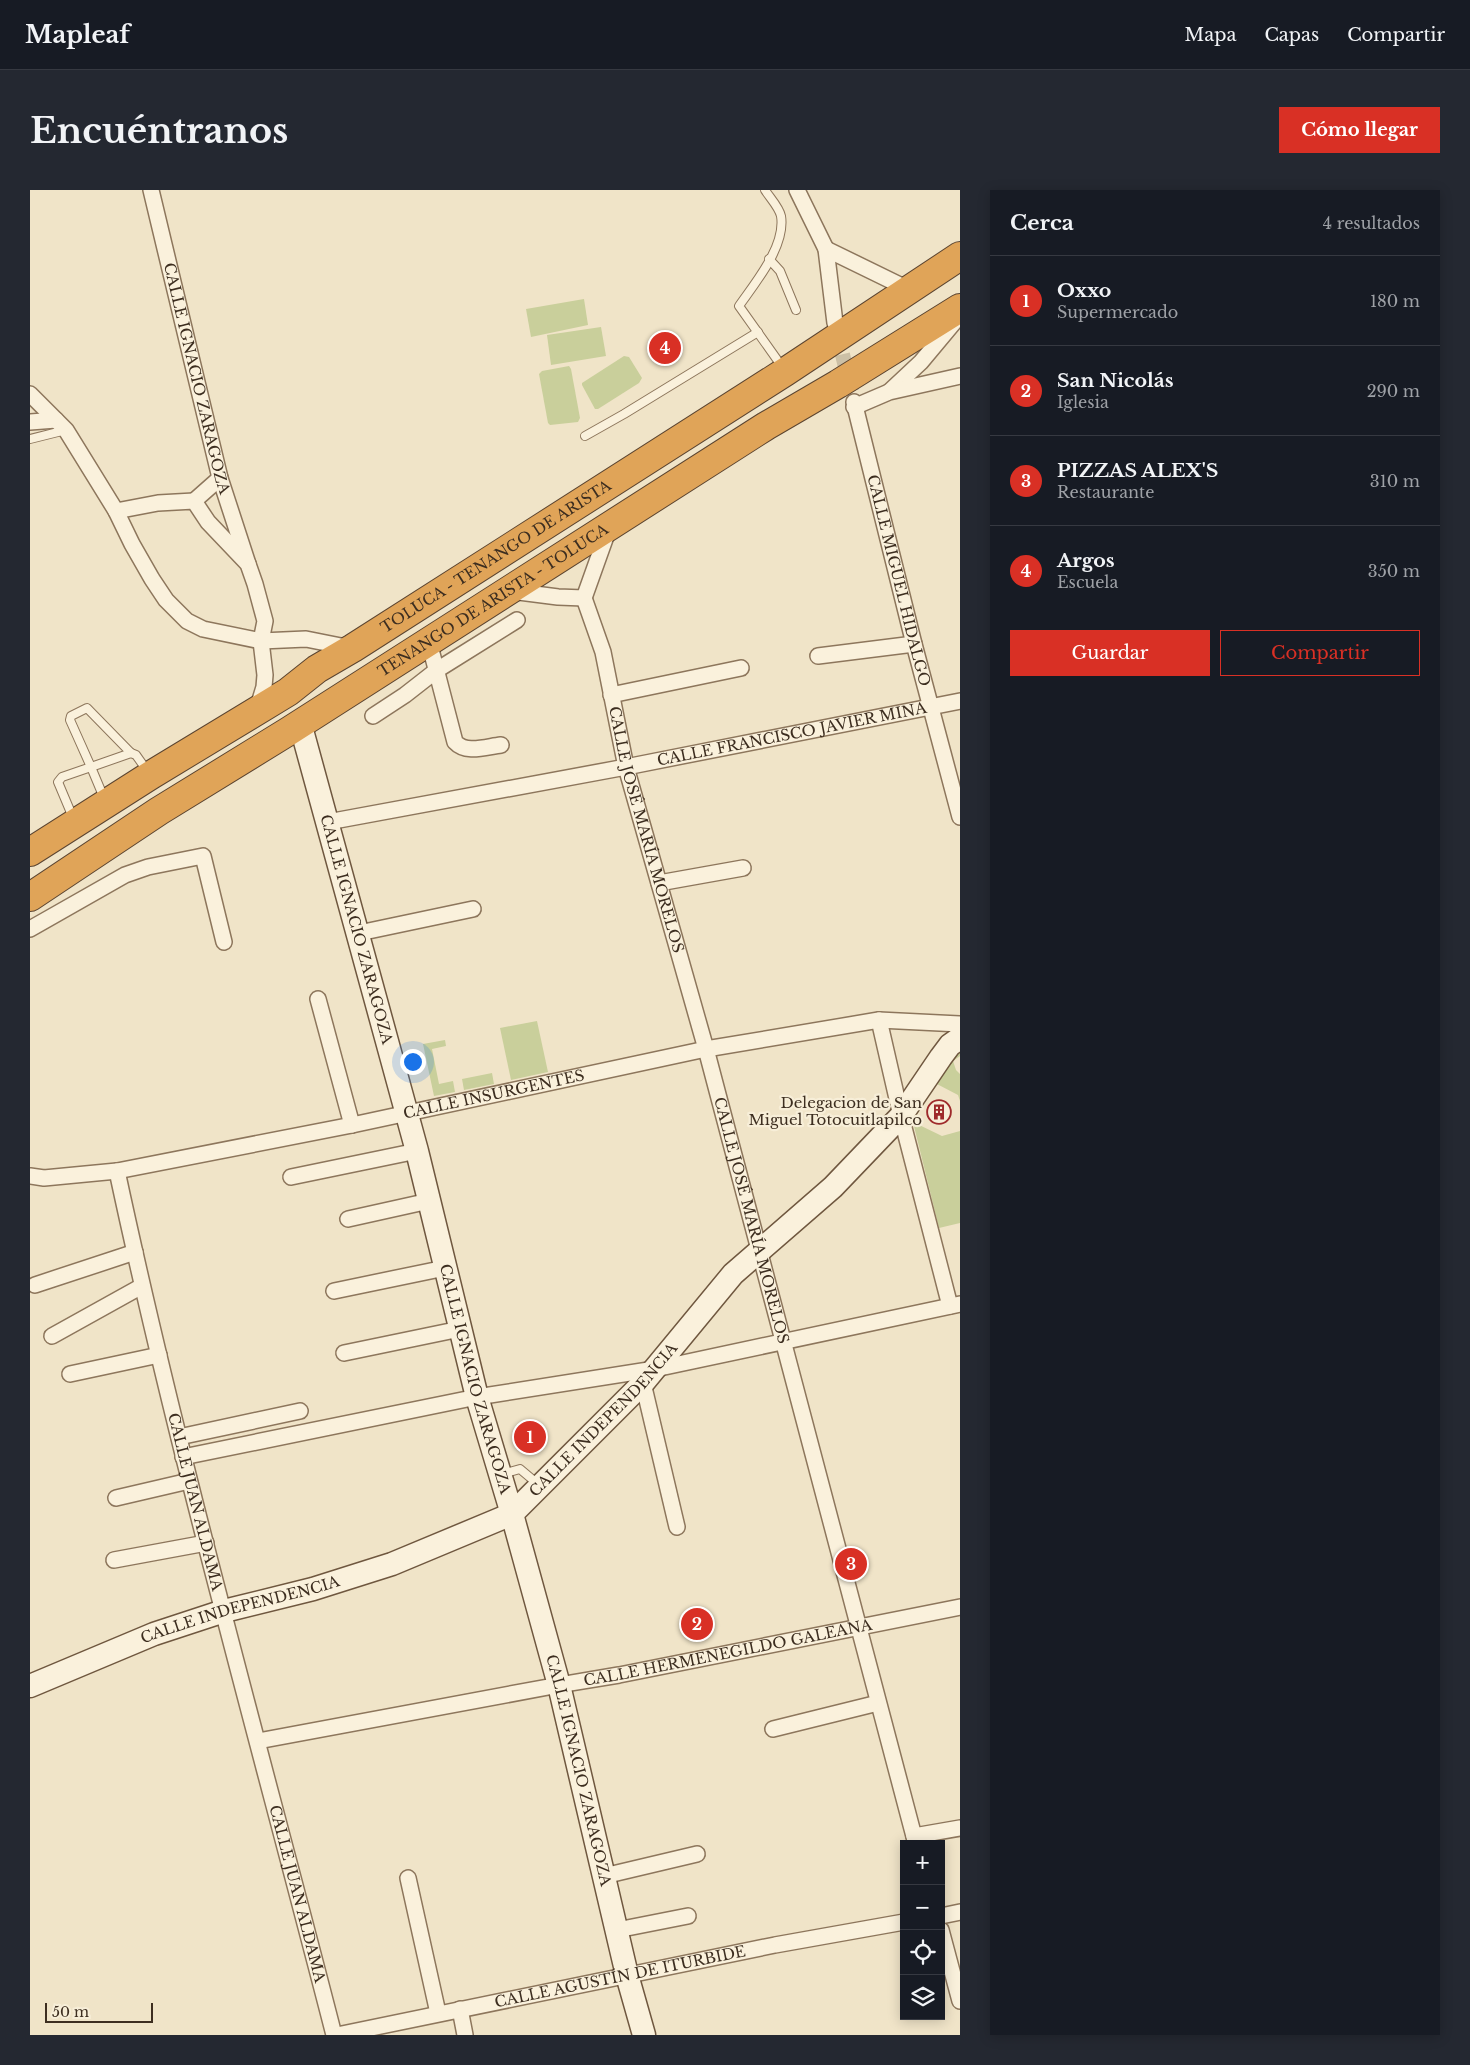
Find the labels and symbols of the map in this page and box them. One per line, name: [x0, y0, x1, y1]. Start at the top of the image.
street label: CALLE IGNACIO ZARAGOZA: [160, 261, 235, 497]
pin: 4: [649, 329, 681, 367]
street label: CALLE MIGUEL HIDALGO: [863, 473, 935, 688]
street label: TOLUCA - TENANGO DE ARISTA: [377, 475, 615, 637]
street label: TENANGO DE ARISTA - TOLUCA: [374, 519, 612, 681]
street label: CALLE FRANCISCO JAVIER MINA: [655, 698, 928, 770]
street label: CALLE JOSÉ MARÍA MORELOS: [605, 705, 688, 955]
street label: CALLE IGNACIO ZARAGOZA: [316, 812, 397, 1047]
your location: [400, 1049, 426, 1075]
street label: CALLE INSURGENTES: [401, 1065, 586, 1123]
place label: Delegacion de San Miguel Totocuitlapilco: [748, 1093, 922, 1129]
street label: CALLE JOSÉ MARÍA MORELOS: [710, 1095, 793, 1346]
building icon: Delegacion de San Miguel Totocuitlapilco: [926, 1099, 952, 1125]
street label: CALLE IGNACIO ZARAGOZA: [436, 1262, 516, 1497]
street label: CALLE INDEPENDENCIA: [525, 1338, 682, 1500]
street label: CALLE JUAN ALDAMA: [164, 1411, 227, 1593]
pin: 1: [514, 1418, 546, 1456]
pin: 3: [835, 1545, 867, 1583]
street label: CALLE INDEPENDENCIA: [138, 1571, 342, 1648]
pin: 2: [681, 1605, 713, 1643]
street label: CALLE HERMENEGILDO GALEANA: [582, 1615, 874, 1690]
street label: CALLE IGNACIO ZARAGOZA: [542, 1652, 616, 1888]
street label: CALLE JUAN ALDAMA: [265, 1803, 330, 1985]
street label: CALLE AGUSTÍN DE ITURBIDE: [493, 1941, 747, 2011]
scale bar: [45, 2000, 152, 2023]

